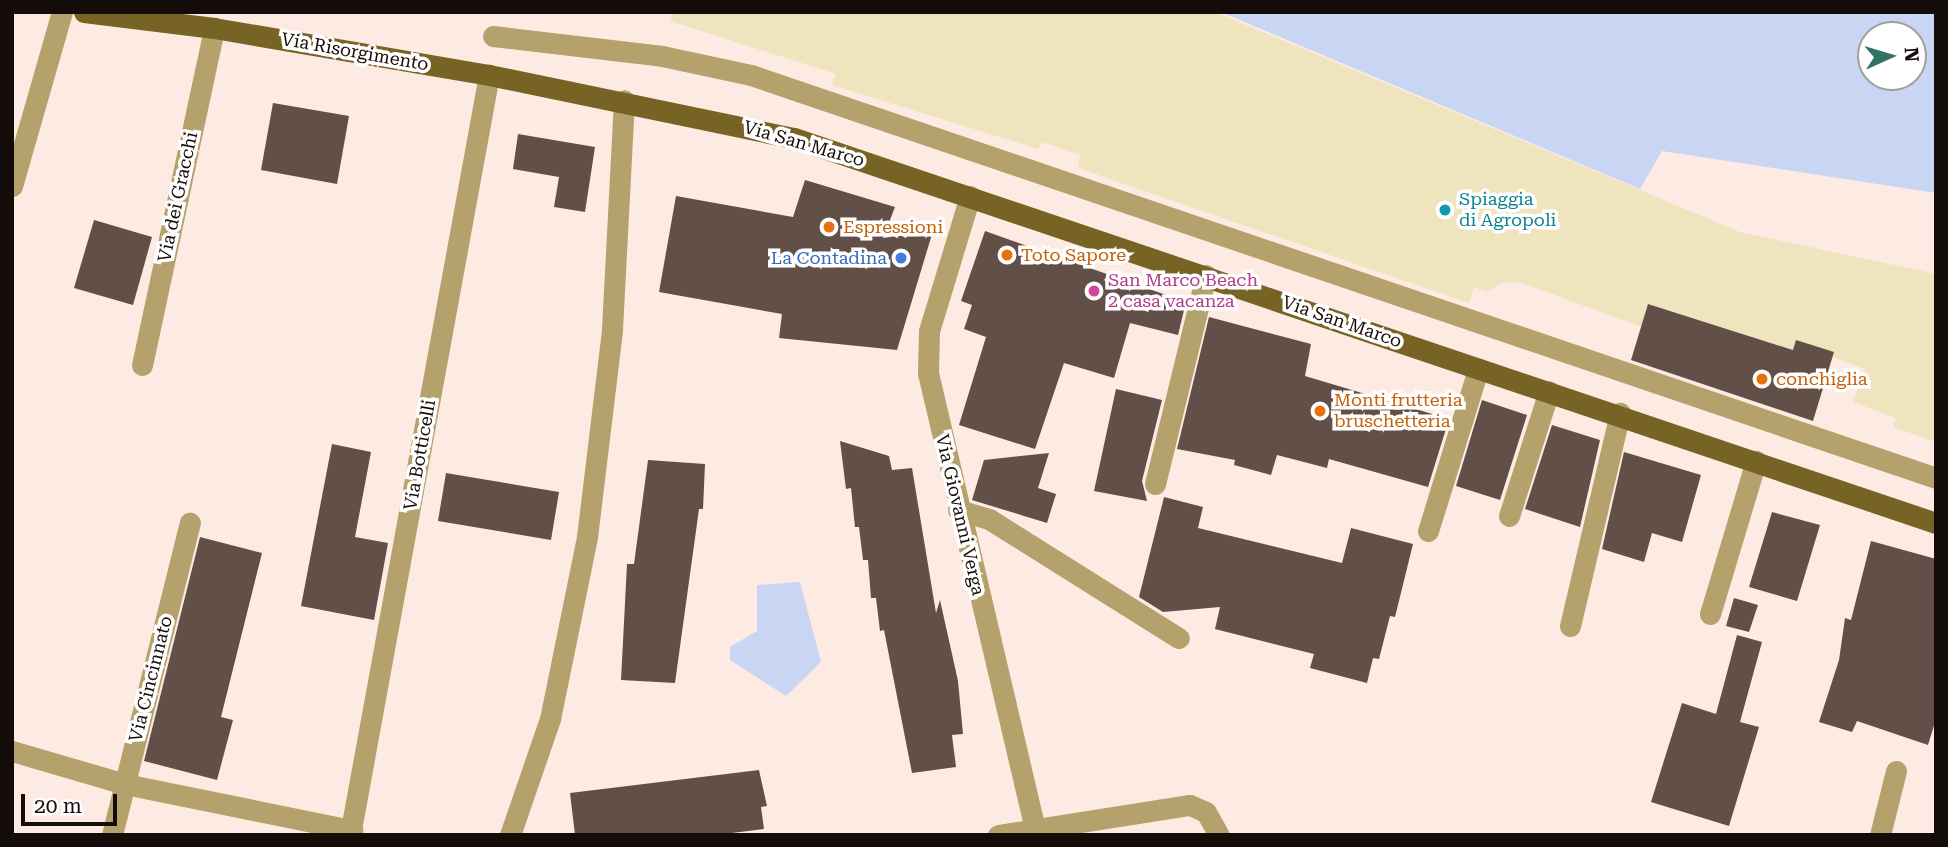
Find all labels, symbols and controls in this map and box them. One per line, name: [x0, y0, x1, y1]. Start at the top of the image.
north arrow: [1857, 21, 1927, 91]
street label: Via Risorgimento: [280, 28, 430, 76]
text: N: [1899, 47, 1923, 63]
street label: Via San Marco: [741, 116, 867, 172]
street label: Via dei Gracchi: [154, 130, 202, 264]
place label: Spiaggia di Agropoli: [1459, 189, 1556, 232]
marker: Spiaggia di Agropoli: [1437, 202, 1453, 218]
place label: Espressioni: [843, 216, 943, 238]
marker: Espressioni: [821, 219, 837, 235]
place label: Toto Sapore: [1021, 244, 1126, 266]
place label: La Contadina: [771, 247, 887, 269]
marker: Toto Sapore: [999, 247, 1015, 263]
marker: La Contadina: [893, 250, 909, 266]
place label: San Marco Beach 2 casa vacanza: [1108, 270, 1258, 312]
marker: San Marco Beach 2 casa vacanza: [1086, 283, 1102, 299]
street label: Via San Marco: [1279, 291, 1405, 353]
place label: conchiglia: [1776, 368, 1867, 390]
marker: conchiglia: [1754, 371, 1770, 387]
place label: Monti frutteria bruschetteria: [1334, 390, 1462, 432]
street label: Via Botticelli: [400, 398, 440, 512]
marker: Monti frutteria bruschetteria: [1312, 403, 1328, 419]
street label: Via Giovanni Verga: [931, 432, 989, 598]
street label: Via Cincinnato: [125, 614, 177, 744]
scale bar: [24, 780, 121, 824]
text: 20 m: [34, 794, 82, 818]

